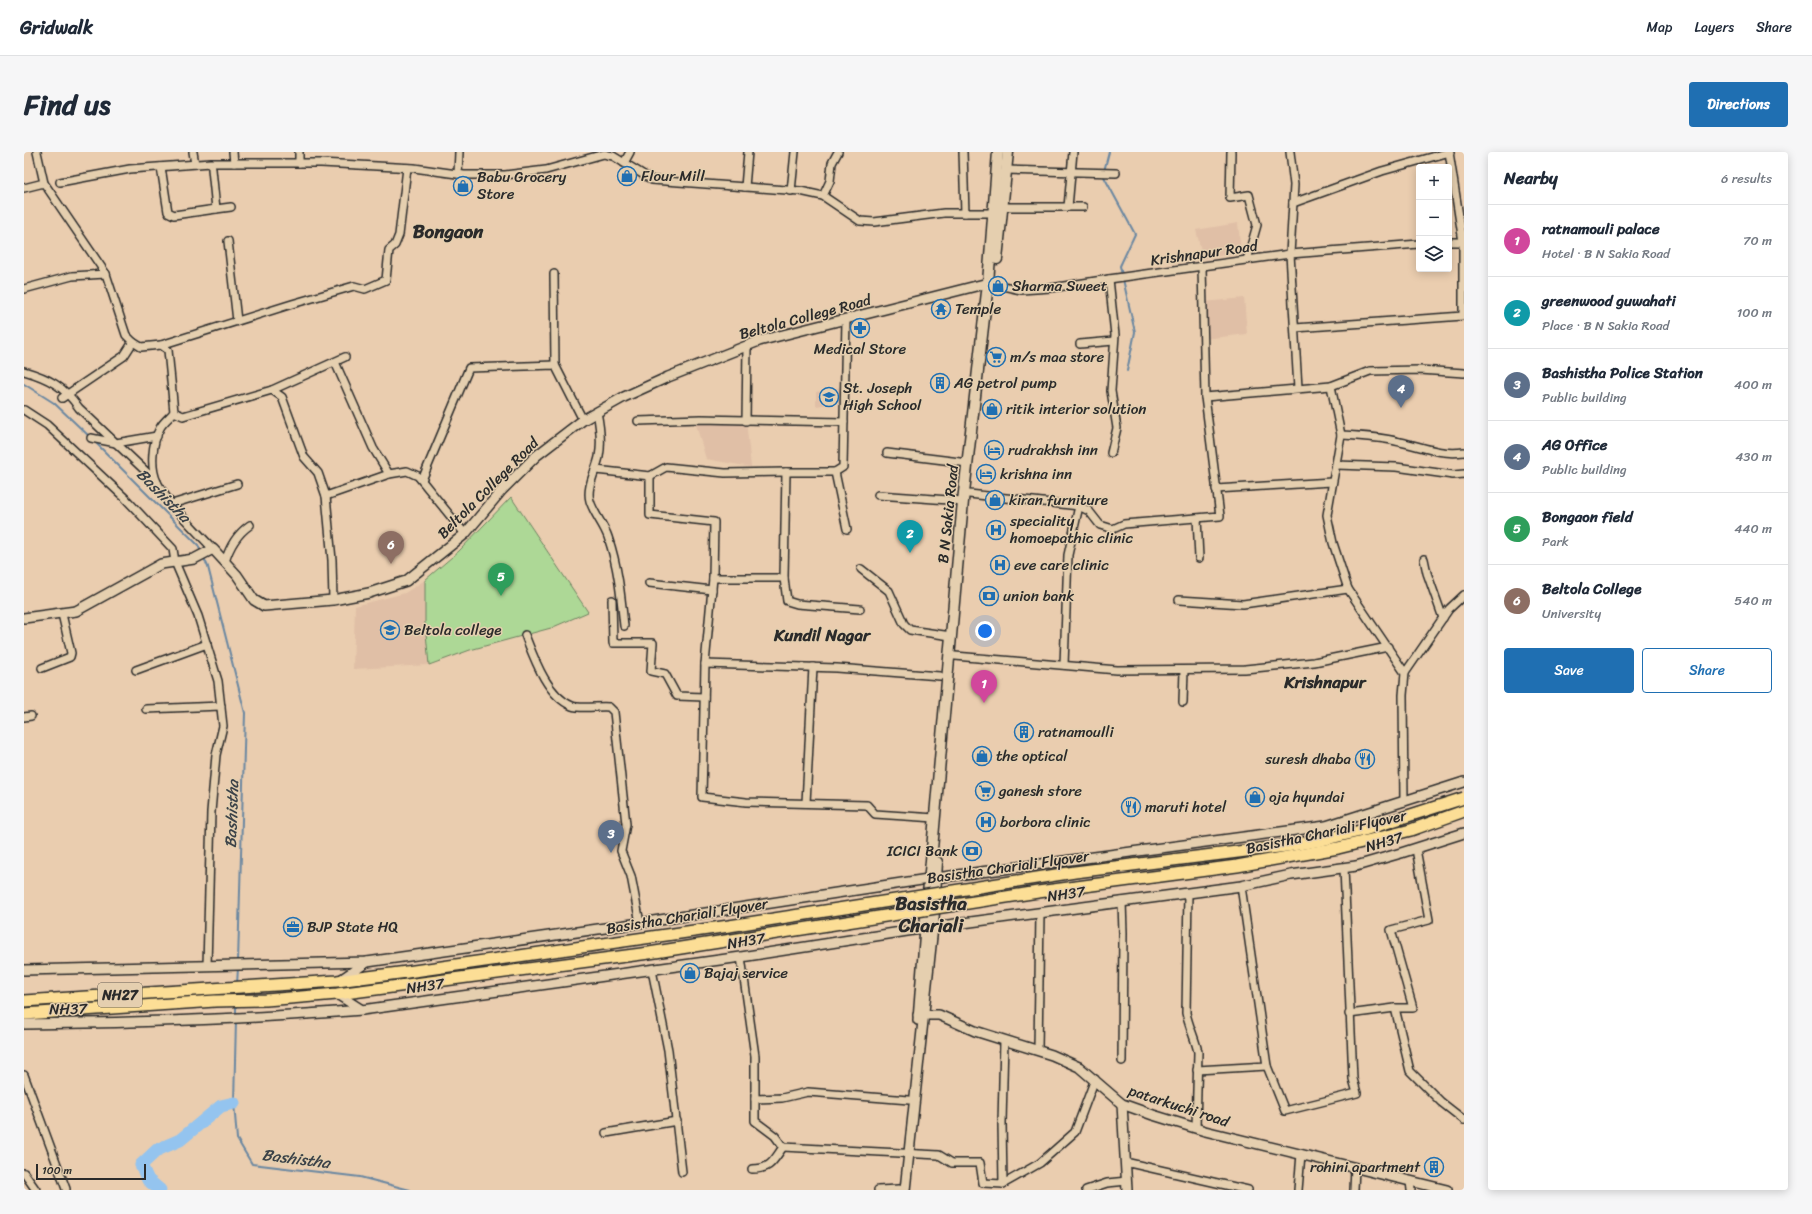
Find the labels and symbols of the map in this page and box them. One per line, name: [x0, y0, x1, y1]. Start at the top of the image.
place label: Flour Mill: [641, 163, 705, 189]
place label: Babu Grocery Store: [477, 164, 566, 207]
shop icon: Flour Mill: [616, 165, 638, 187]
shop icon: Babu Grocery Store: [452, 175, 474, 197]
district label: Bongaon: [413, 215, 484, 248]
street label: Krishnapur Road: [1149, 232, 1260, 273]
place label: Sharma Sweet: [1012, 273, 1108, 299]
shop icon: Sharma Sweet: [987, 275, 1009, 297]
street label: Beltola College Road: [736, 287, 875, 347]
place label: Temple: [955, 296, 1001, 322]
temple icon: Temple: [930, 298, 952, 320]
pharmacy icon: Medical Store: [849, 317, 871, 339]
place label: Medical Store: [814, 336, 907, 362]
place label: m/s maa store: [1010, 344, 1105, 370]
supermarket icon: m/s maa store: [985, 346, 1007, 368]
place label: AG petrol pump: [953, 370, 1057, 396]
building icon: AG petrol pump: [929, 372, 951, 394]
place label: St. Joseph High School: [843, 375, 922, 418]
pin: 4: [1388, 375, 1414, 408]
school or university icon: St. Joseph High School: [818, 386, 840, 408]
place label: ritik interior solution: [1006, 396, 1146, 422]
shop icon: ritik interior solution: [981, 398, 1003, 420]
street label: Beltola College Road: [431, 430, 546, 545]
place label: rudrakhsh inn: [1008, 437, 1098, 463]
hotel icon: rudrakhsh inn: [983, 439, 1005, 461]
water label: Bashistha: [129, 461, 199, 531]
place label: krishna inn: [1000, 461, 1072, 487]
street label: B N Sakia Road: [930, 462, 966, 565]
hotel icon: krishna inn: [975, 463, 997, 485]
place label: kiran furniture: [1009, 487, 1108, 513]
shop icon: kiran furniture: [984, 489, 1006, 511]
place label: speciality homoepathic clinic: [1009, 508, 1133, 551]
hospital icon: speciality homoepathic clinic: [985, 519, 1007, 541]
pin: 2: [897, 520, 923, 553]
pin: 6: [378, 531, 404, 564]
place label: eve care clinic: [1014, 552, 1109, 578]
hospital icon: eve care clinic: [989, 554, 1011, 576]
pin: 5: [488, 563, 514, 596]
place label: union bank: [1003, 583, 1074, 609]
bank icon: union bank: [978, 585, 1000, 607]
place label: Beltola college: [404, 617, 502, 643]
school or university icon: Beltola college: [379, 619, 401, 641]
district label: Kundil Nagar: [773, 620, 872, 650]
your location: [975, 621, 995, 641]
district label: Krishnapur: [1283, 667, 1367, 697]
pin: 1: [971, 670, 997, 703]
place label: ratnamoulli: [1038, 719, 1114, 745]
building icon: ratnamoulli: [1013, 721, 1035, 743]
place label: the optical: [996, 743, 1068, 769]
shop icon: the optical: [971, 745, 993, 767]
place label: suresh dhaba: [1264, 746, 1351, 772]
restaurant icon: suresh dhaba: [1354, 748, 1376, 770]
water label: Bashistha: [216, 777, 247, 849]
place label: ganesh store: [998, 778, 1082, 804]
supermarket icon: ganesh store: [974, 780, 996, 802]
place label: oja hyundai: [1269, 784, 1345, 810]
shop icon: oja hyundai: [1244, 786, 1266, 808]
place label: maruti hotel: [1145, 794, 1227, 820]
restaurant icon: maruti hotel: [1120, 796, 1142, 818]
street label: Basistha Chariali Flyover: [1243, 802, 1409, 862]
place label: borbora clinic: [1000, 809, 1091, 835]
hospital icon: borbora clinic: [975, 811, 997, 833]
pin: 3: [598, 820, 624, 853]
street label: NH37: [1362, 824, 1407, 860]
place label: ICICI Bank: [886, 838, 958, 864]
bank icon: ICICI Bank: [961, 840, 983, 862]
street label: Basistha Chariali Flyover: [925, 843, 1091, 891]
street label: NH37: [1045, 878, 1088, 910]
district label: Basistha Chariali: [895, 887, 967, 942]
street label: Basistha Chariali Flyover: [604, 890, 770, 942]
place label: BJP State HQ: [307, 914, 398, 940]
office icon: BJP State HQ: [282, 916, 304, 938]
street label: NH37: [725, 925, 768, 957]
place label: Bajaj service: [704, 960, 788, 986]
shop icon: Bajaj service: [679, 962, 701, 984]
street label: NH37: [404, 970, 447, 1002]
road number: NH27: [98, 983, 142, 1007]
street label: NH37: [49, 996, 89, 1022]
street label: patarkuchi road: [1124, 1077, 1234, 1135]
water label: Bashistha: [260, 1140, 334, 1177]
place label: rohini apartment: [1310, 1154, 1421, 1180]
building icon: rohini apartment: [1423, 1156, 1445, 1178]
scale bar: [36, 1162, 146, 1181]

